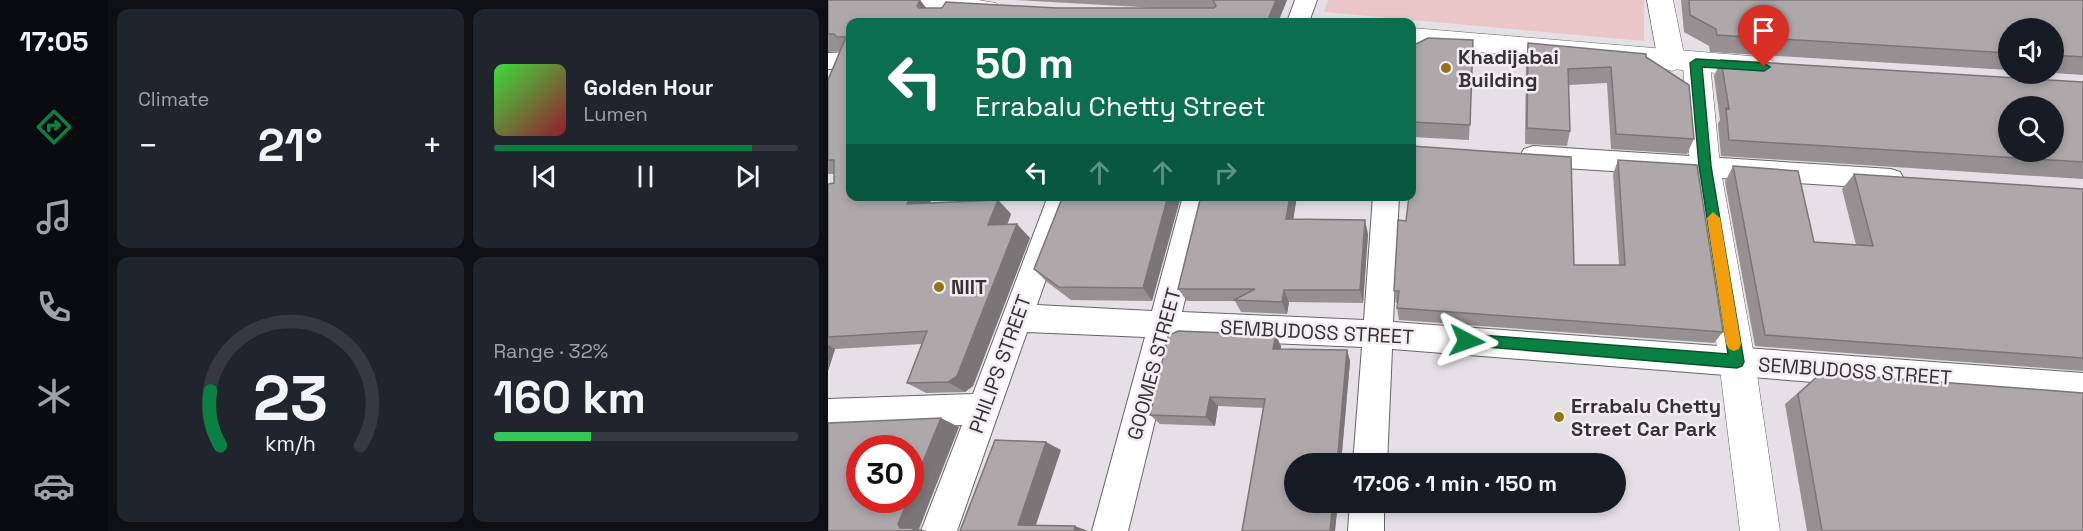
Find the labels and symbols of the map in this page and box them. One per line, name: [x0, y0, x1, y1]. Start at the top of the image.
pin: [1738, 5, 1789, 67]
place label: Khadijabai Building: [1458, 44, 1559, 93]
marker: Khadijabai Building: [1439, 61, 1453, 75]
place label: NIIT: [951, 274, 987, 300]
marker: NIIT: [932, 280, 946, 294]
street label: GOOMES STREET: [1121, 285, 1187, 443]
street label: PHILIPS STREET: [963, 291, 1037, 437]
position arrow: [1435, 309, 1499, 373]
street label: SEMBUDOSS STREET: [1219, 314, 1415, 350]
street label: SEMBUDOSS STREET: [1757, 351, 1953, 391]
place label: Errabalu Chetty Street Car Park: [1571, 393, 1721, 442]
marker: Errabalu Chetty Street Car Park: [1552, 410, 1566, 424]
speed limit sign: 30: [846, 435, 924, 513]

